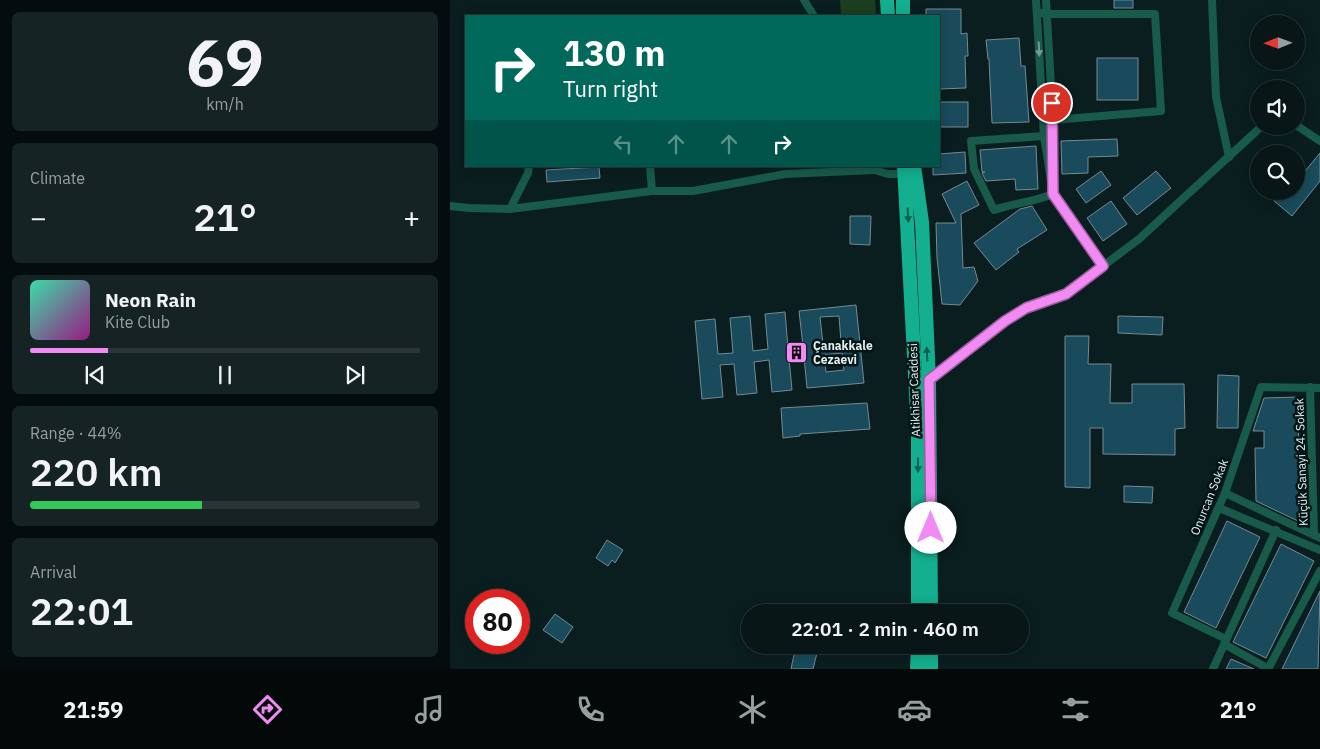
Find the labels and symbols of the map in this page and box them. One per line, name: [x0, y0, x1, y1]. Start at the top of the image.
north arrow: [1250, 15, 1305, 70]
one-way arrow: [1035, 41, 1043, 57]
pin: [1031, 82, 1073, 124]
one-way arrow: [904, 207, 912, 223]
place label: Çanakkale Cezaevi: [813, 338, 873, 367]
building icon: Çanakkale Cezaevi: [785, 340, 809, 364]
street label: Atikhisar Caddesi: [905, 343, 923, 437]
one-way arrow: [923, 346, 931, 362]
street label: Küçük Sanayi 24. Sokak: [1291, 397, 1311, 526]
street label: Onurcan Sokak: [1187, 456, 1231, 537]
one-way arrow: [913, 457, 921, 473]
position arrow: [904, 501, 956, 553]
speed limit sign: 80: [465, 589, 530, 654]

